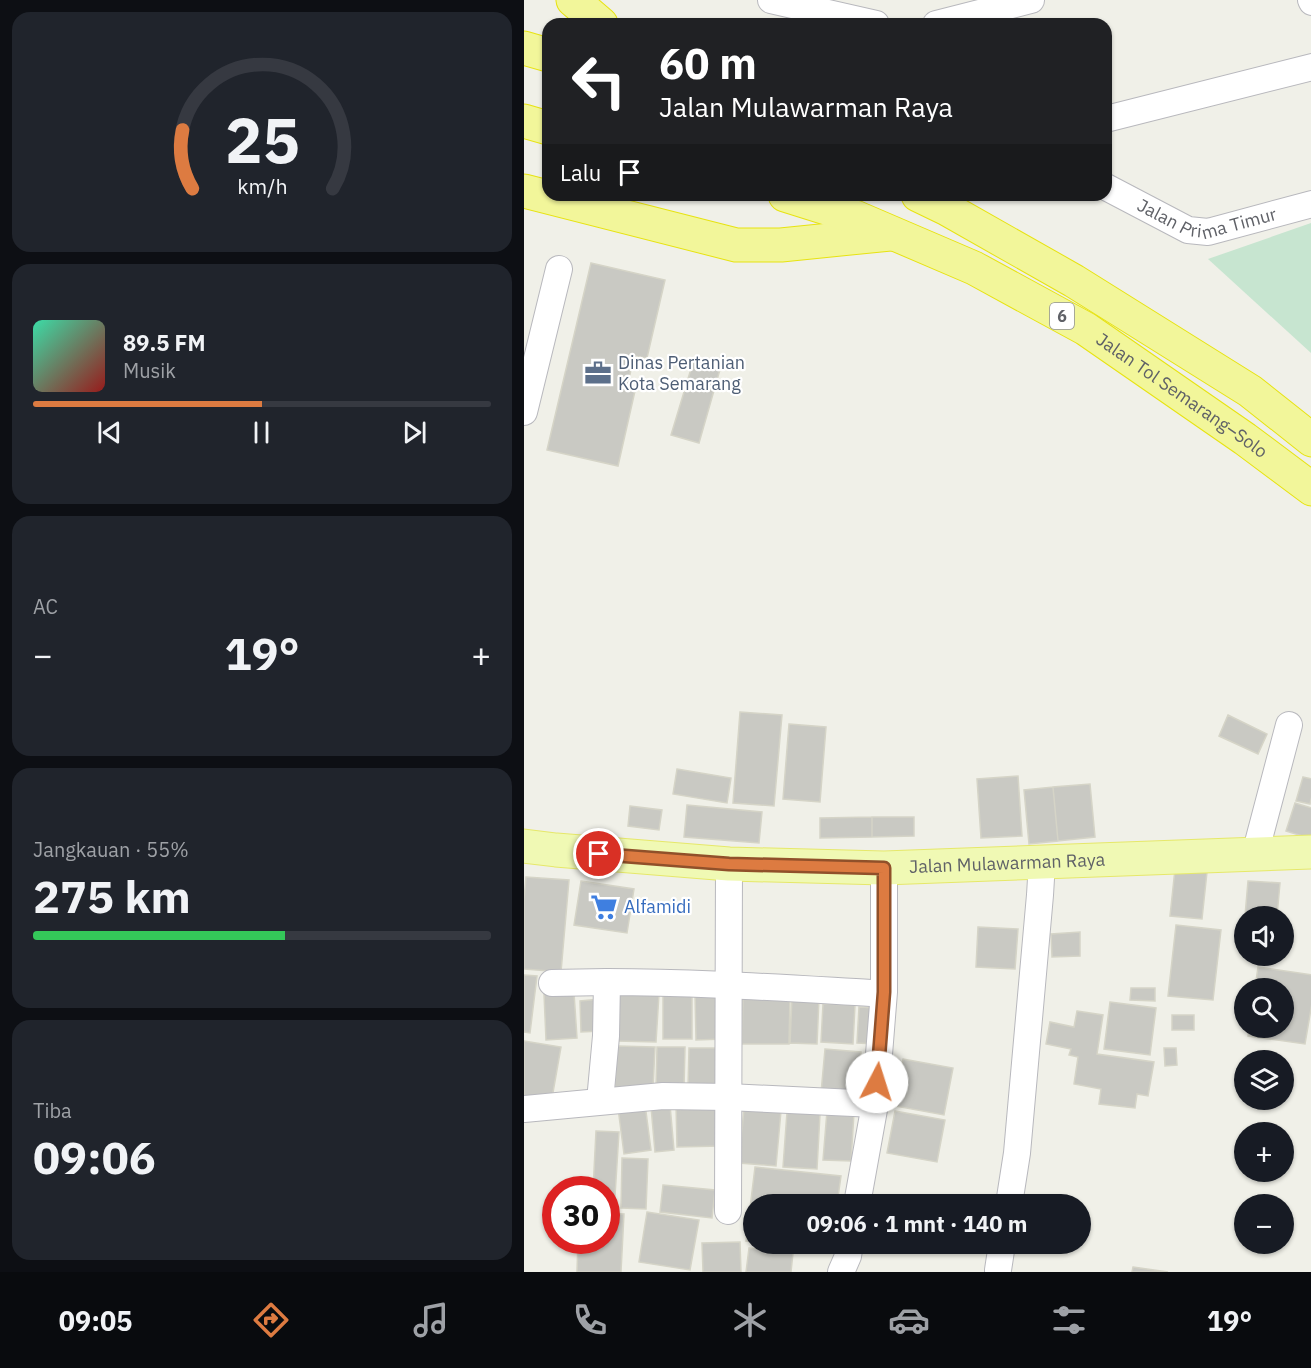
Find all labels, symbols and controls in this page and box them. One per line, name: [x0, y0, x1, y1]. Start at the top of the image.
text: 60 m: [659, 36, 757, 91]
icon: left: [560, 42, 638, 120]
text: Jalan Mulawarman Raya: [659, 89, 953, 124]
text: 25: [225, 99, 299, 180]
icon: arrive: [613, 156, 646, 189]
text: Lalu: [560, 158, 601, 187]
text: km/h: [237, 172, 287, 200]
street label: Jalan Prima Timur: [1133, 193, 1279, 244]
road number: 6: [1050, 303, 1074, 329]
text: 89.5 FM: [123, 328, 206, 357]
street label: Jalan Tol Semarang–Solo: [1092, 328, 1272, 463]
place label: Dinas Pertanian Kota Semarang: [618, 351, 745, 395]
text: Musik: [123, 357, 176, 384]
office icon: Dinas Pertanian Kota Semarang: [583, 358, 613, 388]
icon: previous: [93, 416, 126, 449]
icon: pause: [245, 416, 278, 449]
icon: next: [398, 416, 431, 449]
text: AC: [33, 593, 58, 620]
text: 19°: [224, 624, 300, 682]
text: −: [33, 633, 53, 676]
text: +: [471, 633, 491, 676]
pin: [573, 828, 624, 879]
text: Jangkauan · 55%: [33, 836, 189, 863]
icon: arrive: [582, 837, 615, 870]
street label: Jalan Mulawarman Raya: [909, 848, 1106, 878]
text: 275 km: [33, 867, 191, 925]
supermarket icon: Alfamidi: [589, 892, 619, 922]
place label: Alfamidi: [624, 895, 691, 918]
map controls: [1234, 906, 1294, 1254]
button: sound: [1234, 906, 1294, 966]
button: search: [1234, 978, 1294, 1038]
position arrow: [845, 1050, 909, 1114]
button: layers: [1234, 1050, 1294, 1110]
text: Tiba: [33, 1097, 72, 1124]
button: +: [1234, 1122, 1294, 1182]
text: 09:06: [33, 1128, 156, 1186]
speed limit sign: 30: [542, 1176, 620, 1254]
button: −: [1234, 1194, 1294, 1254]
text: 09:06 · 1 mnt · 140 m: [807, 1209, 1027, 1238]
icon: directions: [250, 1299, 292, 1341]
icon: music: [410, 1299, 452, 1341]
icon: phone: [569, 1299, 611, 1341]
icon: climate: [729, 1299, 771, 1341]
icon: car: [888, 1299, 930, 1341]
icon: filters: [1048, 1299, 1090, 1341]
text: 09:05: [59, 1303, 132, 1338]
text: 19°: [1207, 1303, 1252, 1338]

